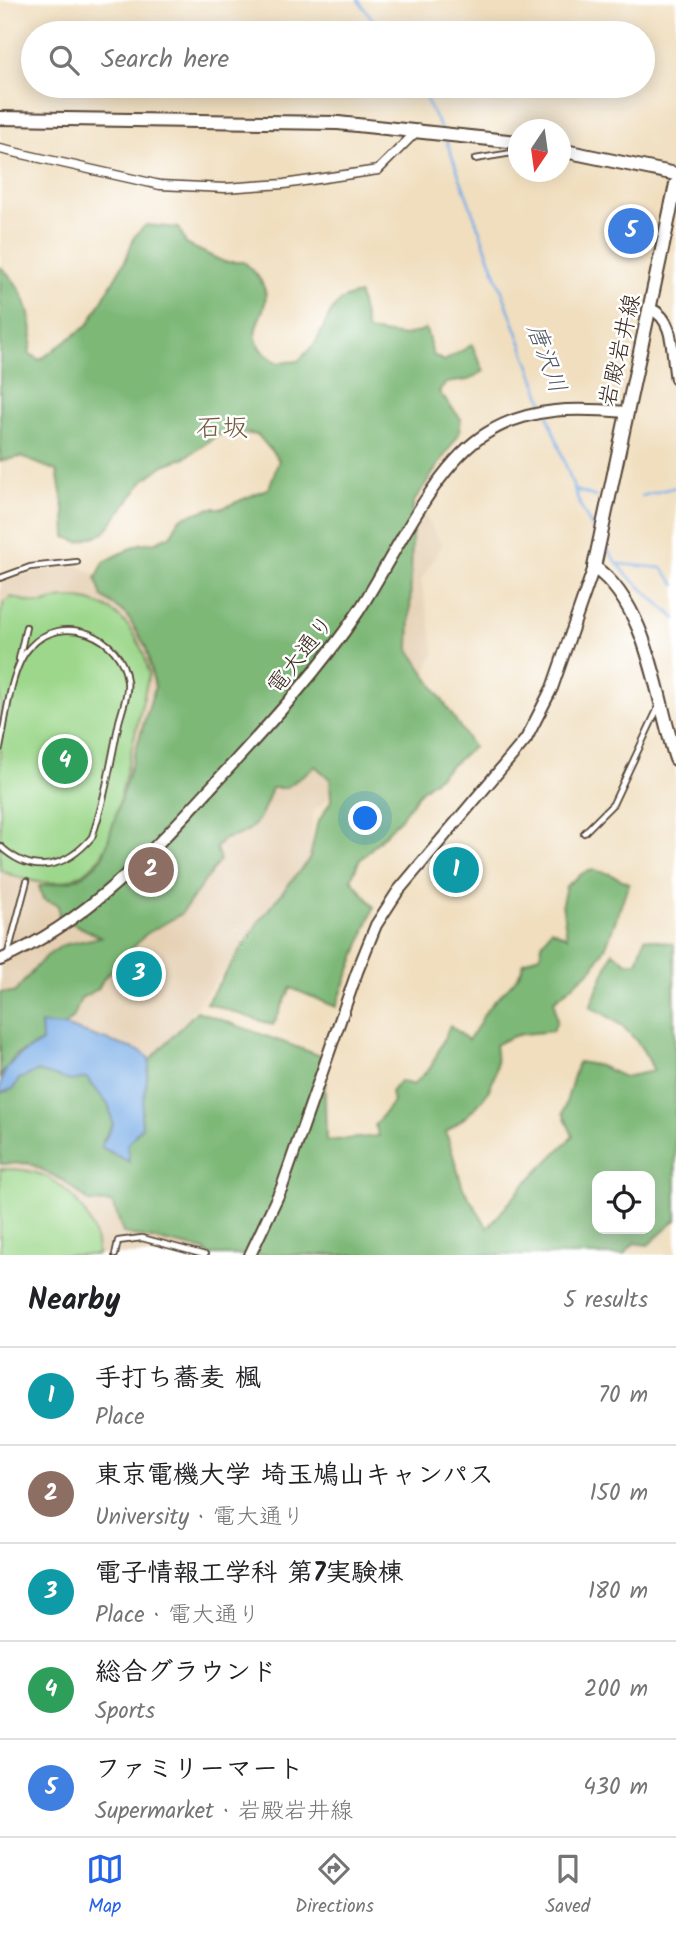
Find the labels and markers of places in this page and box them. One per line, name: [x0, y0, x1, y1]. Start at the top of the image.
pin: 5: [608, 205, 654, 257]
pin: 4: [42, 735, 88, 787]
pin: 2: [128, 844, 174, 896]
pin: 1: [433, 844, 479, 896]
pin: 3: [116, 948, 162, 1000]

